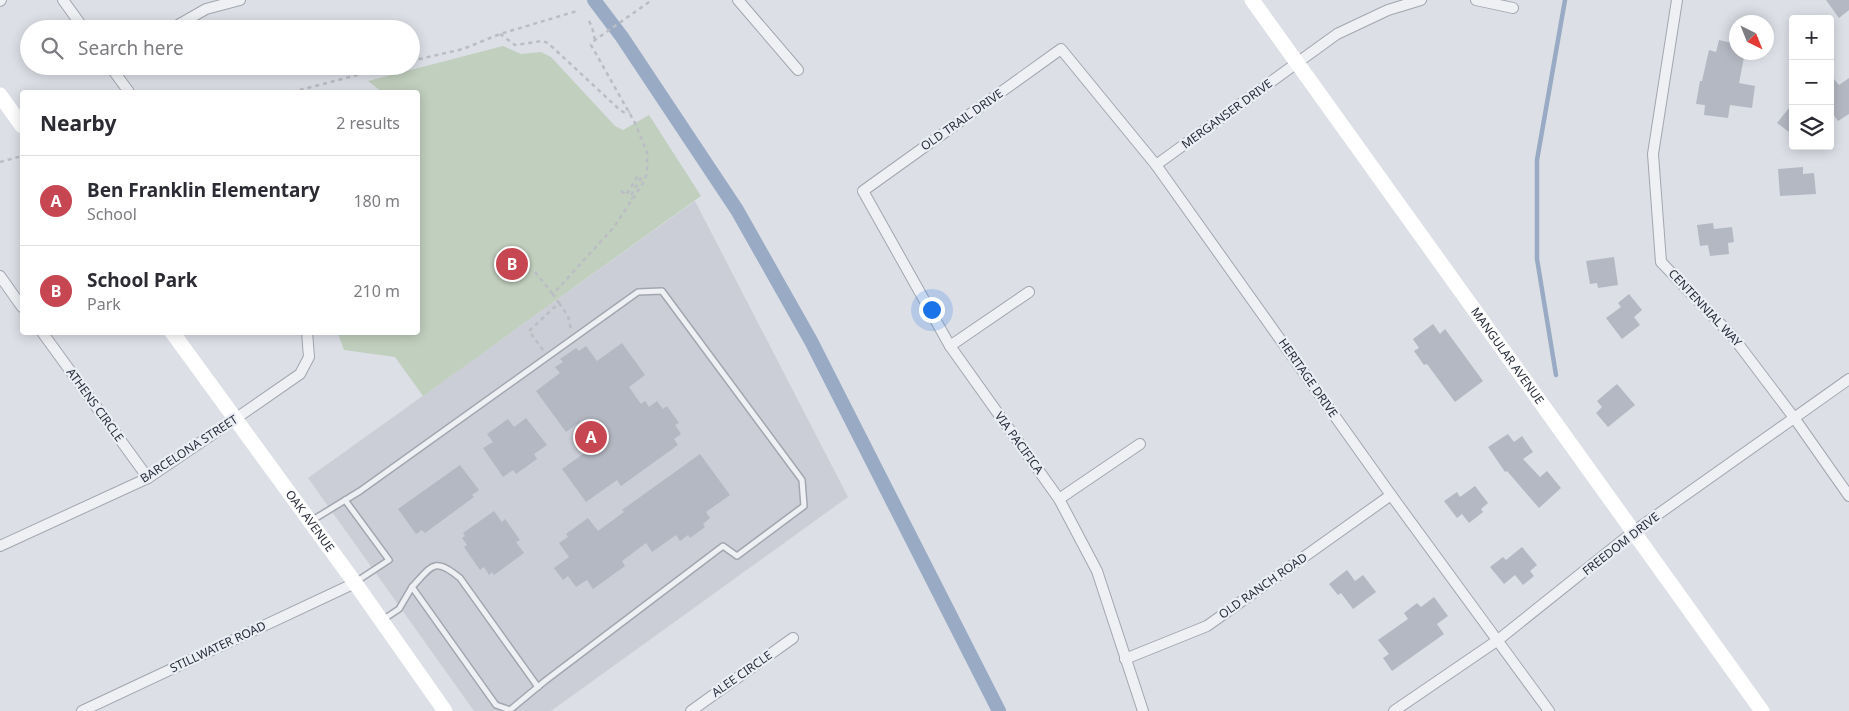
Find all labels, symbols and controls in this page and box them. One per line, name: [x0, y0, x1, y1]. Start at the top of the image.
north arrow: [1729, 15, 1774, 60]
map controls: [1789, 15, 1834, 150]
button: +: [1789, 15, 1834, 60]
search box: [20, 20, 420, 75]
icon: search: [38, 34, 66, 62]
text: Search here: [78, 35, 184, 61]
button: −: [1789, 60, 1834, 105]
street label: MERGANSER DRIVE: [1178, 75, 1276, 152]
street label: OLD TRAIL DRIVE: [917, 85, 1006, 154]
button: layers: [1789, 105, 1834, 150]
text: Nearby: [40, 109, 116, 137]
text: 2 results: [336, 112, 400, 134]
text: Ben Franklin Elementary: [87, 177, 320, 203]
text: A: [50, 190, 62, 212]
text: 180 m: [353, 190, 400, 212]
text: School: [87, 203, 137, 225]
pin: B: [496, 245, 528, 283]
street label: CENTENNIAL WAY: [1665, 265, 1746, 350]
text: School Park: [87, 267, 197, 293]
text: B: [51, 280, 61, 302]
text: 210 m: [353, 280, 400, 302]
text: Park: [87, 293, 121, 315]
your location: [919, 297, 945, 323]
street label: MANGULAR AVENUE: [1467, 304, 1548, 407]
street label: HERITAGE DRIVE: [1275, 335, 1342, 421]
street label: ATHENS CIRCLE: [63, 364, 128, 445]
street label: VIA PACIFICA: [991, 408, 1048, 478]
street label: BARCELONA STREET: [137, 410, 241, 487]
pin: A: [575, 418, 607, 456]
street label: OAK AVENUE: [282, 486, 339, 555]
street label: FREEDOM DRIVE: [1579, 508, 1663, 579]
street label: OLD RANCH ROAD: [1215, 549, 1311, 623]
street label: STILLWATER ROAD: [167, 617, 269, 676]
street label: ALEE CIRCLE: [708, 647, 775, 701]

